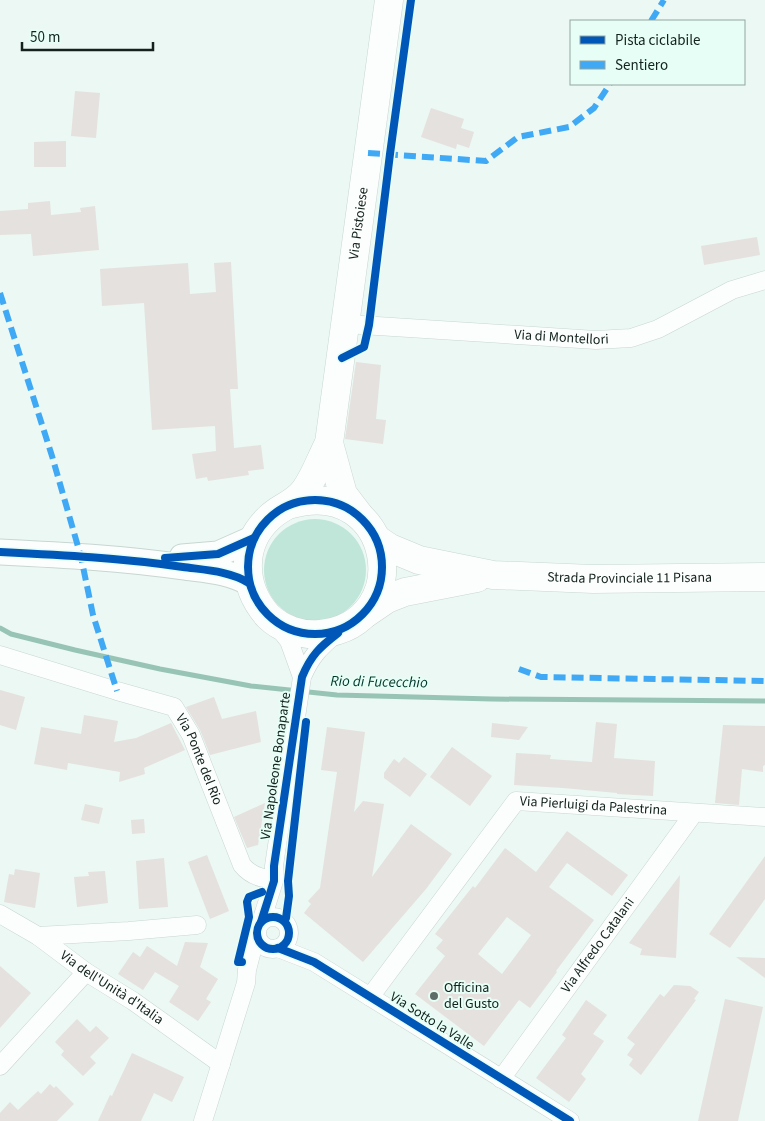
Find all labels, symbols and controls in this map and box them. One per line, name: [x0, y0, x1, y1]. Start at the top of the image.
scale bar: [22, 20, 154, 52]
legend: [570, 20, 745, 85]
text: 50 m: [30, 27, 60, 48]
text: Pista ciclabile: [615, 30, 700, 51]
text: Sentiero: [615, 55, 668, 76]
street label: Via Pistoiese: [344, 186, 374, 261]
street label: Via di Montellori: [514, 325, 609, 350]
street label: Strada Provinciale 11 Pisana: [547, 567, 712, 589]
water label: Rio di Fucecchio: [330, 671, 428, 693]
street label: Via Napoleone Bonaparte: [256, 691, 296, 841]
street label: Via Ponte del Rio: [170, 710, 228, 808]
street label: Via Pierluigi da Palestrina: [519, 791, 668, 821]
street label: Via Alfredo Catalani: [556, 894, 639, 997]
street label: Via dell'Unità d'Italia: [56, 946, 168, 1030]
place label: Officina del Gusto: [444, 978, 499, 1014]
street label: Via Sotto la Valle: [386, 987, 478, 1055]
marker: Officina del Gusto: [428, 990, 440, 1002]

